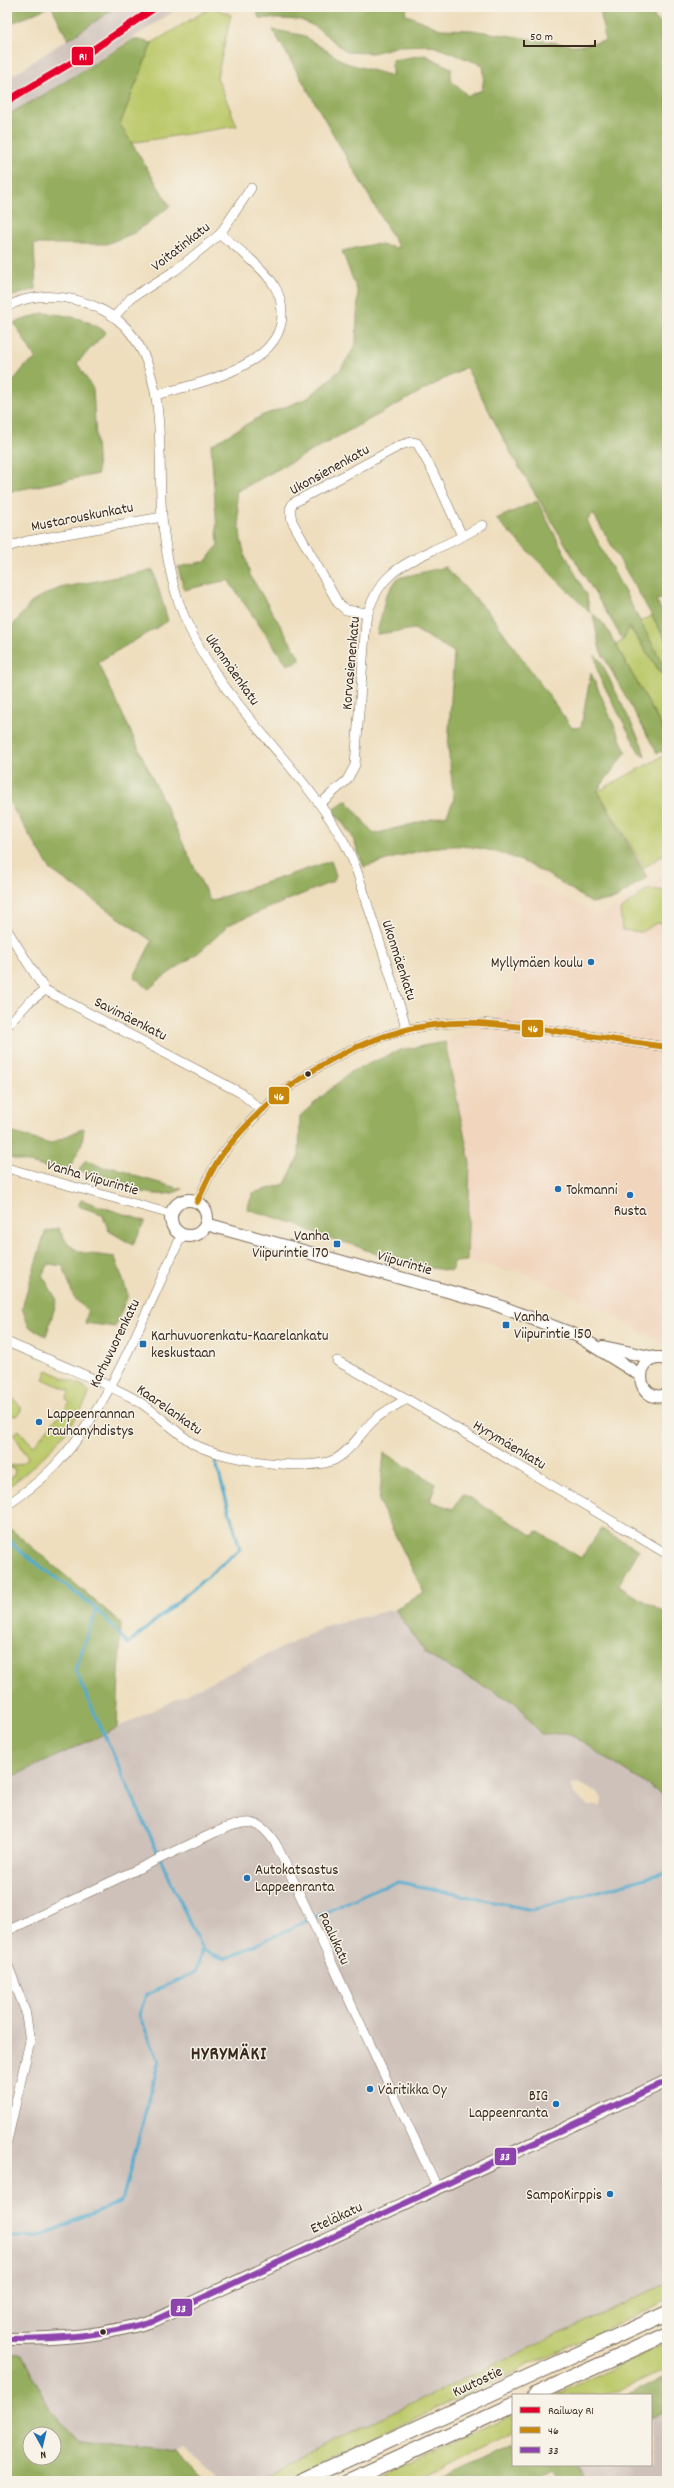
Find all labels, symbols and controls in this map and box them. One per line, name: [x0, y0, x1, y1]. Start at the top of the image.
scale bar: [524, 22, 595, 48]
text: 50 m: [530, 29, 553, 46]
line badge: R1: [71, 46, 94, 66]
text: R1: [79, 50, 87, 66]
street label: Voitatinkatu: [147, 217, 215, 278]
street label: Ukonsienenkatu: [286, 440, 374, 502]
street label: Mustarouskunkatu: [29, 497, 135, 539]
street label: Korvasienenkatu: [337, 616, 367, 711]
street label: Ukonmäenkatu: [198, 630, 264, 711]
street label: Ukonmäenkatu: [375, 918, 421, 1004]
place label: Myllymäen koulu: [491, 953, 583, 975]
marker: Myllymäen koulu: [586, 957, 596, 967]
street label: Savimäenkatu: [90, 992, 170, 1048]
line badge: 46: [521, 1019, 544, 1038]
text: 46: [528, 1022, 539, 1038]
unlabelled marker: [303, 1069, 313, 1079]
line badge: 46: [268, 1086, 290, 1105]
text: 46: [274, 1090, 285, 1106]
street label: Vanha Viipurintie: [44, 1155, 141, 1203]
place label: Tokmanni: [566, 1180, 618, 1202]
marker: Tokmanni: [553, 1184, 563, 1194]
marker: Rusta: [625, 1190, 635, 1200]
place label: Rusta: [614, 1201, 647, 1223]
place label: Vanha Viipurintie 170: [252, 1226, 330, 1265]
marker: Vanha Viipurintie 170: [332, 1239, 342, 1249]
street label: Viipurintie: [374, 1246, 435, 1282]
street label: Karhuvuorenkatu: [85, 1296, 147, 1392]
place label: Vanha Viipurintie 150: [514, 1307, 592, 1346]
marker: Vanha Viipurintie 150: [501, 1320, 511, 1330]
place label: Karhuvuorenkatu-Kaarelankatu keskustaan: [151, 1326, 329, 1365]
marker: Karhuvuorenkatu-Kaarelankatu keskustaan: [138, 1339, 148, 1349]
street label: Kaarelankatu: [131, 1380, 206, 1441]
place label: Lappeenrannan rauhanyhdistys: [47, 1404, 135, 1443]
street label: Hyrymäenkatu: [468, 1415, 550, 1476]
marker: Lappeenrannan rauhanyhdistys: [34, 1417, 44, 1427]
place label: Autokatsastus Lappeenranta: [255, 1860, 339, 1899]
marker: Autokatsastus Lappeenranta: [242, 1873, 252, 1883]
street label: Paalukatu: [311, 1909, 355, 1969]
district label: HYRYMÄKI: [191, 2042, 267, 2069]
place label: Väritikka Oy: [378, 2080, 448, 2102]
marker: Väritikka Oy: [365, 2084, 375, 2094]
place label: BIG Lappeenranta: [469, 2086, 549, 2125]
marker: BIG Lappeenranta: [551, 2099, 561, 2109]
line badge: 33: [494, 2147, 517, 2166]
text: 33: [500, 2150, 510, 2166]
place label: SampoKirppis: [526, 2185, 602, 2207]
marker: SampoKirppis: [605, 2189, 615, 2199]
street label: Eteläkatu: [307, 2197, 367, 2240]
line badge: 33: [170, 2298, 193, 2317]
text: 33: [176, 2302, 186, 2318]
unlabelled marker: [98, 2327, 108, 2337]
street label: Kuutostie: [449, 2361, 507, 2404]
legend: [512, 2394, 652, 2466]
text: Railway R1: [548, 2403, 594, 2420]
text: 46: [548, 2423, 559, 2440]
north arrow: [22, 2426, 62, 2466]
text: 33: [548, 2443, 559, 2460]
text: N: [39, 2446, 47, 2462]

